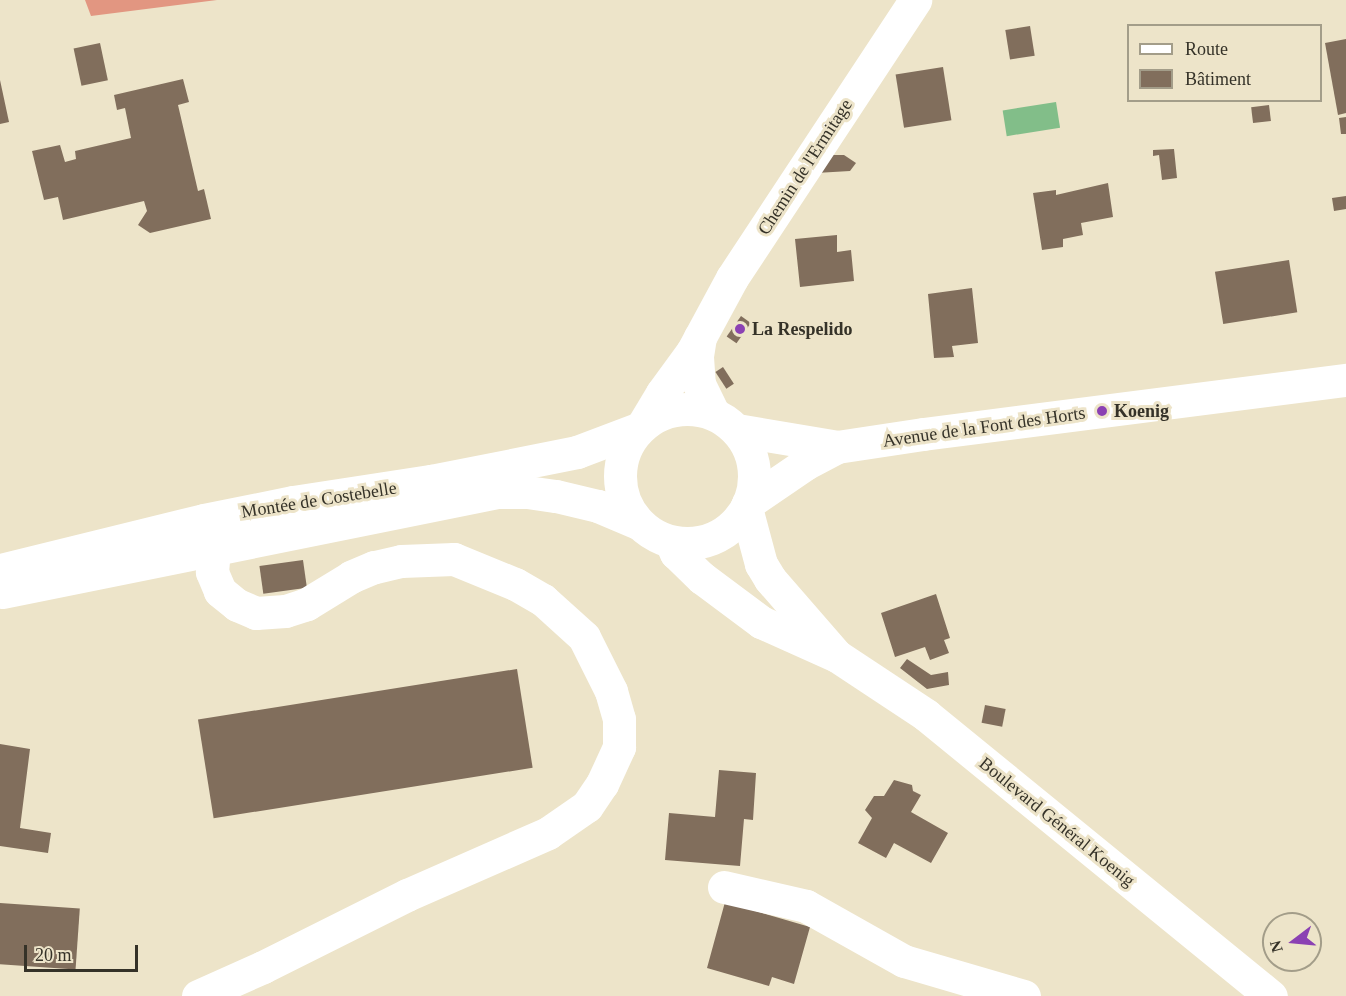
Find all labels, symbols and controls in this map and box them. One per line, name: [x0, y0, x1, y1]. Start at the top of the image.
legend: [1127, 24, 1322, 102]
text: Route: [1185, 39, 1228, 59]
text: Bâtiment: [1185, 69, 1251, 89]
street label: Chemin de l'Ermitage: [753, 95, 857, 239]
place label: La Respelido: [752, 318, 853, 340]
marker: La Respelido: [733, 322, 747, 336]
place label: Koenig: [1114, 400, 1169, 422]
street label: Avenue de la Font des Horts: [881, 402, 1087, 452]
marker: Koenig: [1095, 404, 1109, 418]
street label: Montée de Costebelle: [240, 477, 398, 523]
street label: Boulevard Général Koenig: [975, 753, 1139, 891]
north arrow: [1262, 912, 1322, 972]
scale bar: [27, 933, 141, 971]
text: N: [1266, 939, 1286, 954]
text: 20 m: [35, 945, 72, 965]

